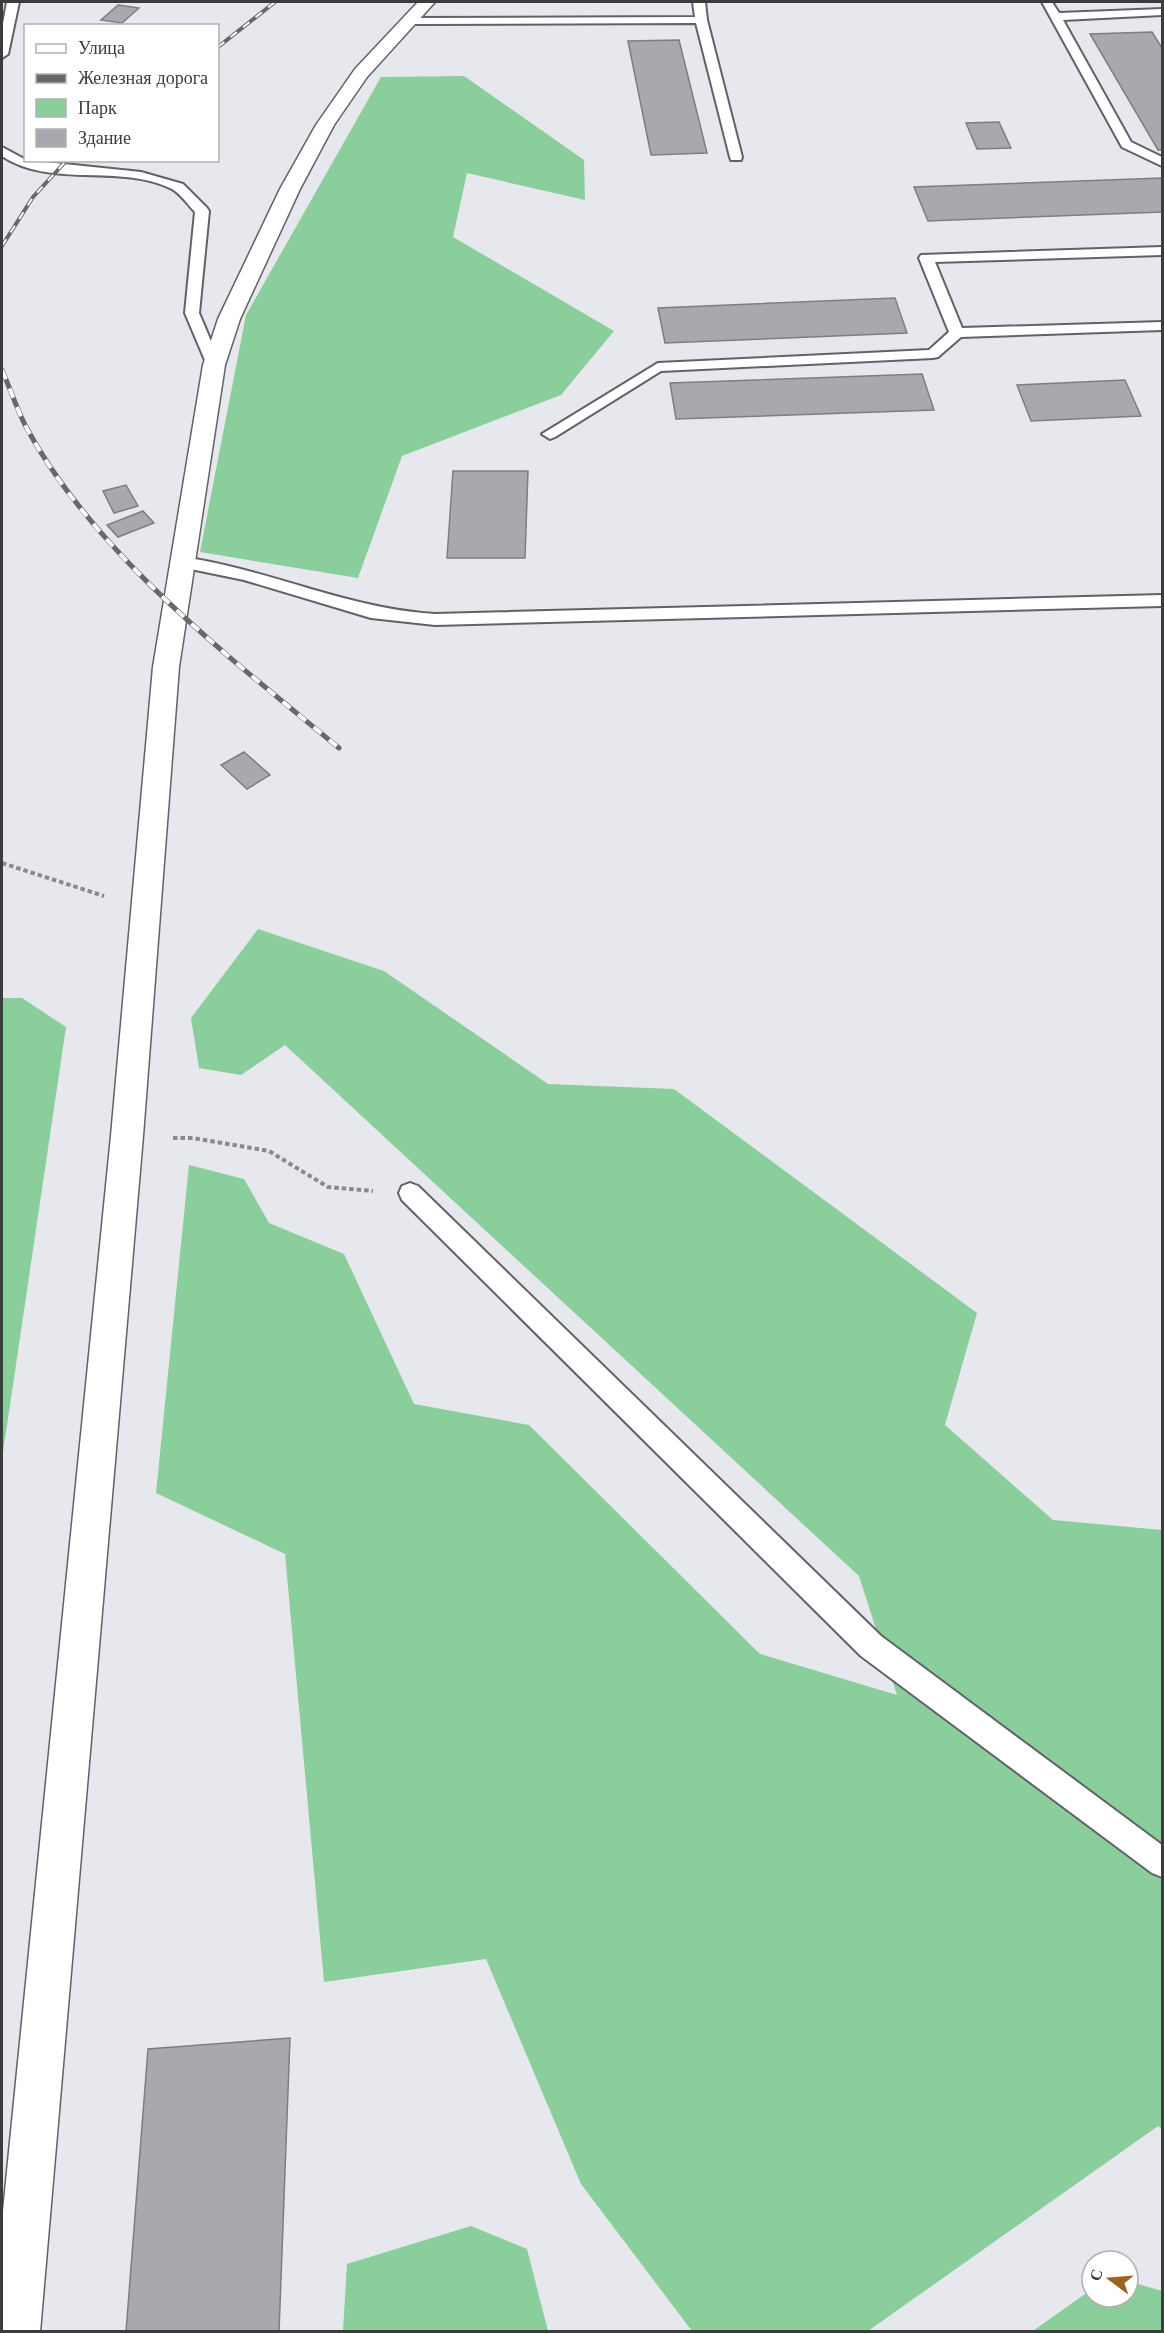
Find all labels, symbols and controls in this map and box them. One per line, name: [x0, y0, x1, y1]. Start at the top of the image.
legend: [24, 24, 219, 162]
text: Улица: [78, 37, 125, 59]
text: Железная дорога: [78, 67, 208, 89]
text: Парк: [78, 97, 117, 119]
text: Здание: [78, 127, 131, 149]
north arrow: [1080, 2249, 1140, 2309]
text: С: [1084, 2267, 1107, 2283]

